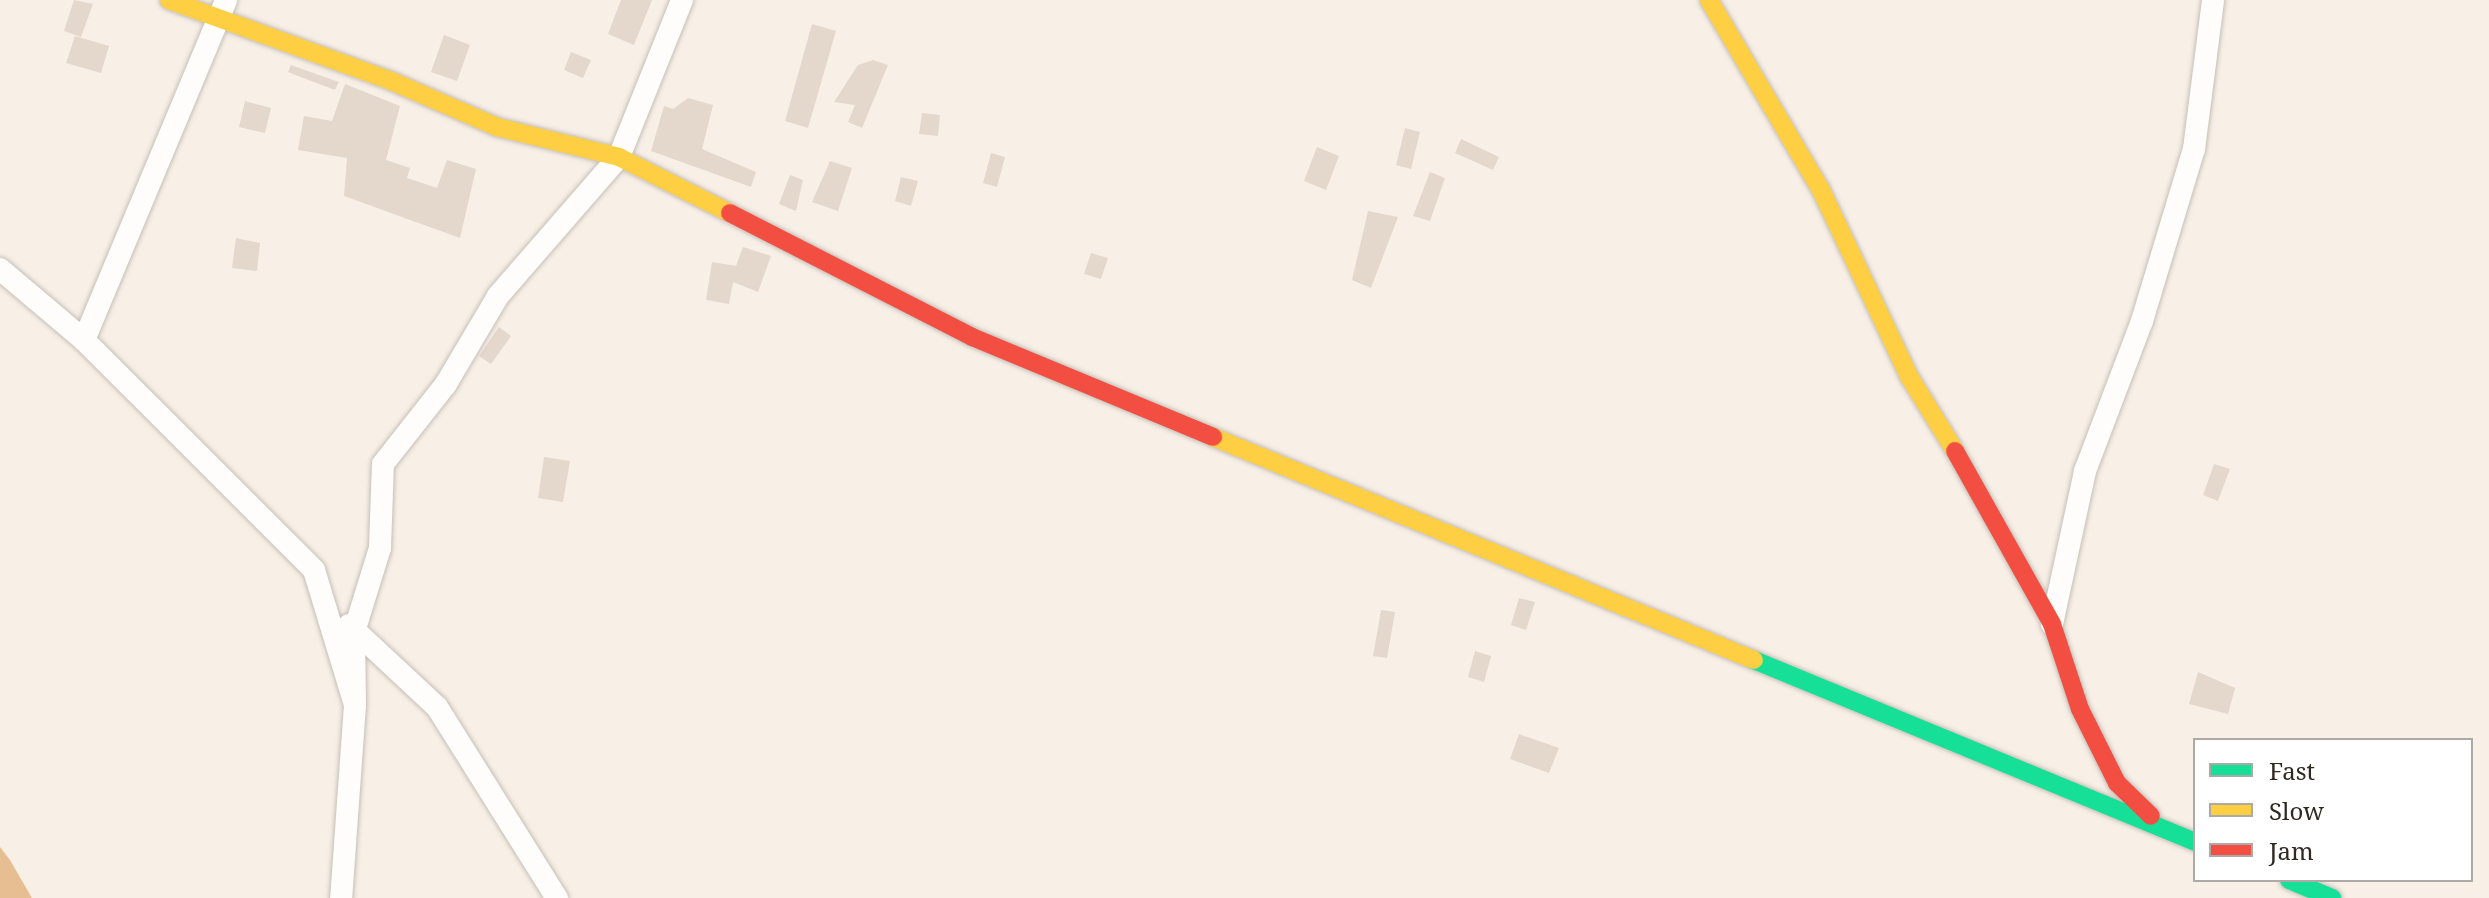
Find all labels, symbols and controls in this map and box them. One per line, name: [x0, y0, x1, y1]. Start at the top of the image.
legend: [2193, 738, 2473, 882]
text: Fast: [2269, 754, 2315, 787]
text: Slow: [2269, 794, 2324, 827]
text: Jam: [2269, 834, 2314, 867]

